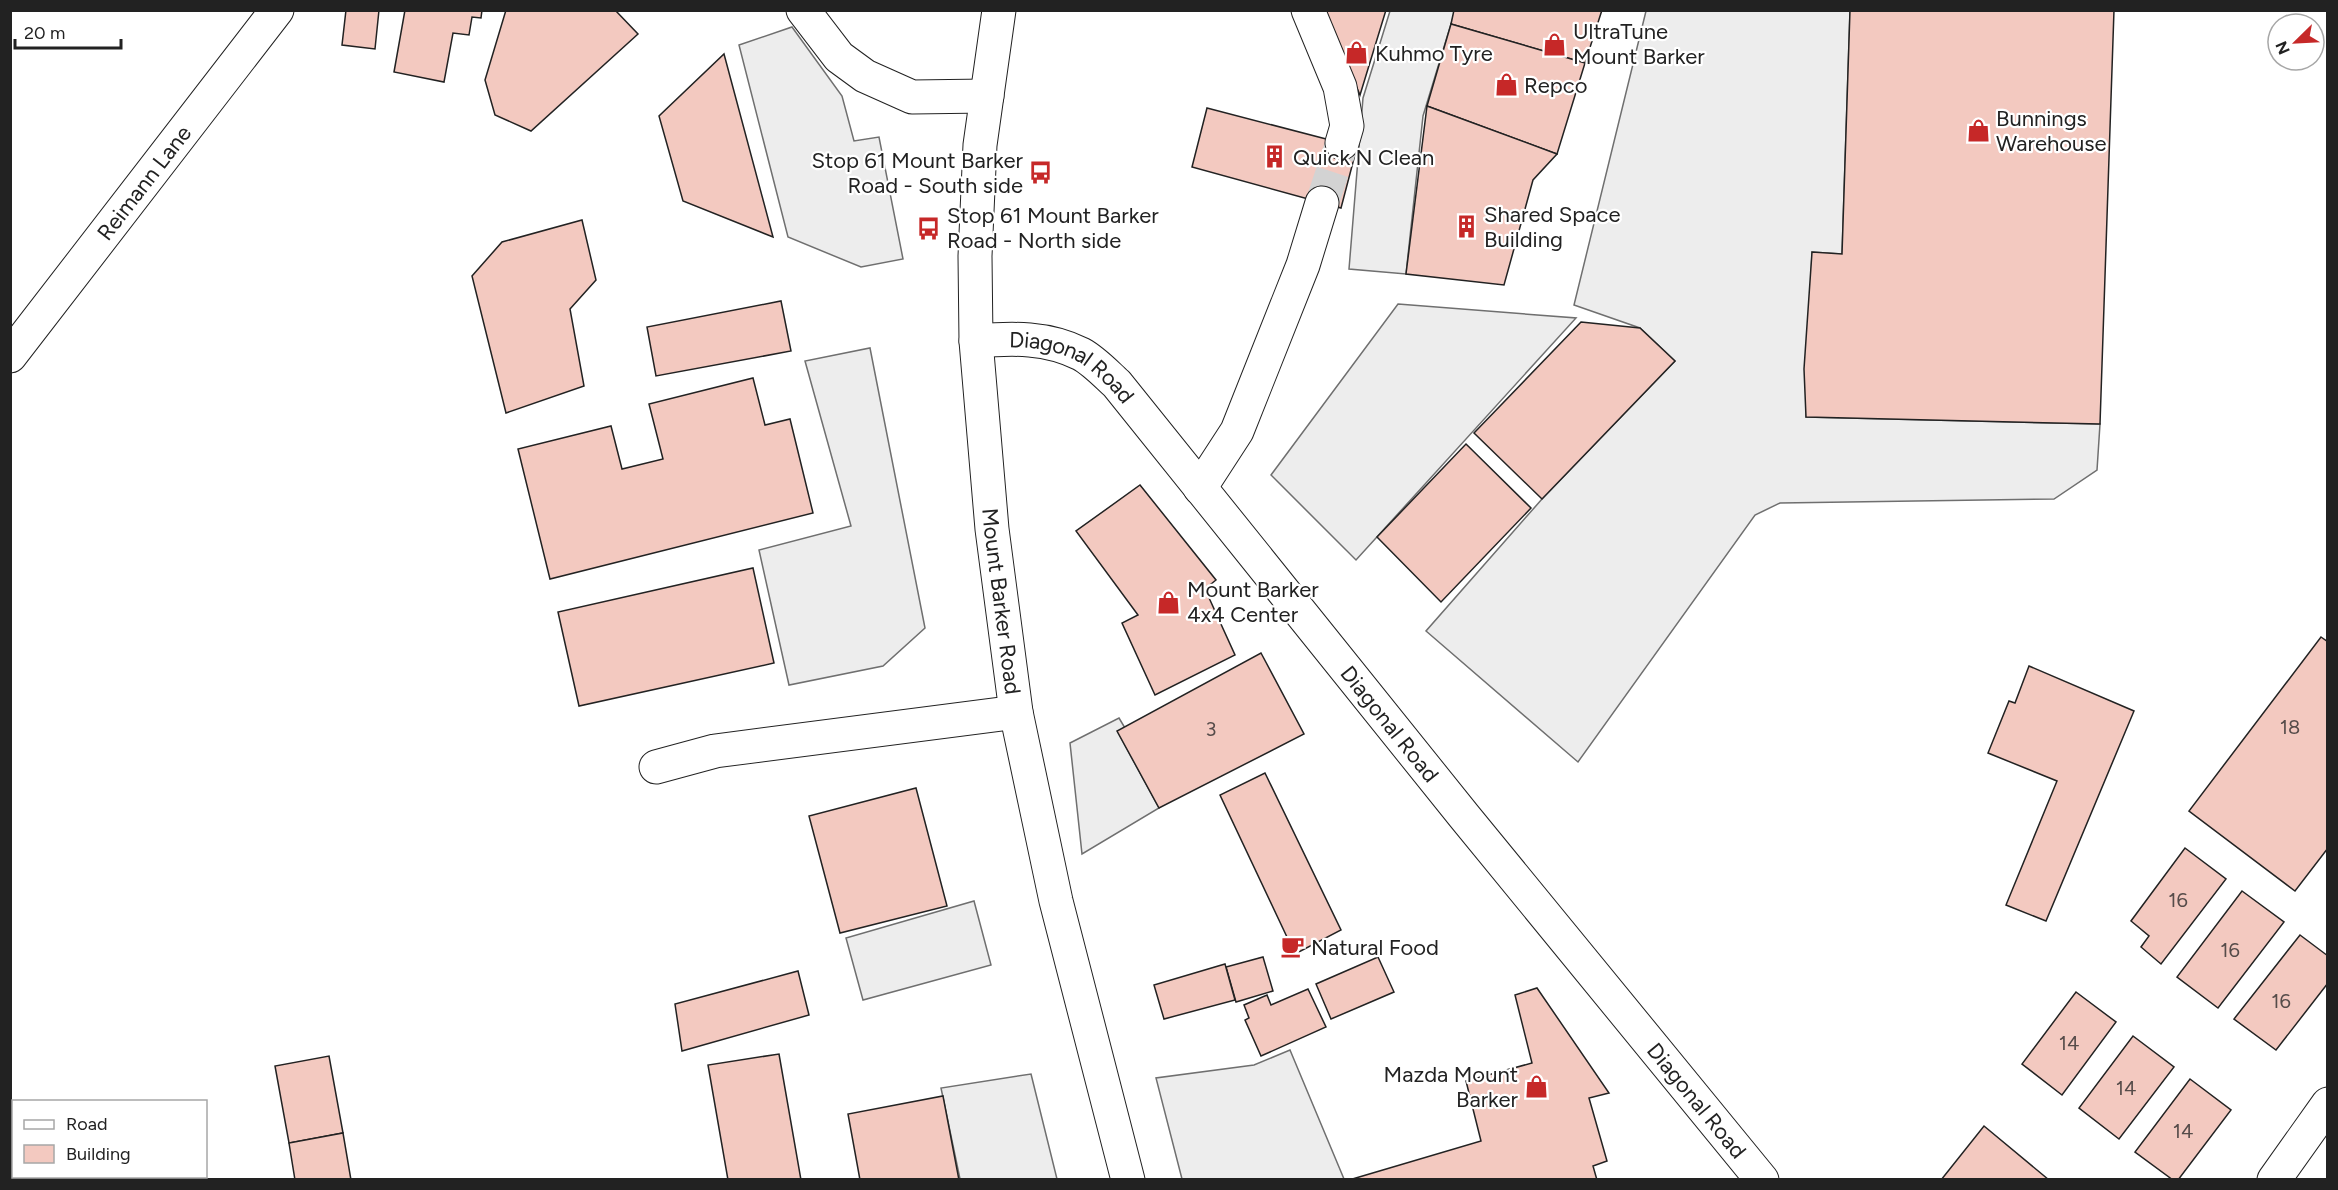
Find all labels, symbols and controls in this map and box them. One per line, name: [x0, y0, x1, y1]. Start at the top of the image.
scale bar: [15, 12, 122, 50]
north arrow: [2266, 12, 2326, 72]
place label: UltraTune Mount Barker: [1573, 18, 1705, 70]
text: 20 m: [24, 22, 65, 44]
shop icon: UltraTune Mount Barker: [1542, 31, 1568, 57]
text: N: [2272, 38, 2294, 57]
shop icon: Kuhmo Tyre: [1344, 40, 1370, 66]
place label: Kuhmo Tyre: [1375, 40, 1493, 67]
shop icon: Repco: [1493, 72, 1519, 98]
place label: Repco: [1524, 72, 1587, 99]
place label: Bunnings Warehouse: [1996, 105, 2106, 157]
shop icon: Bunnings Warehouse: [1965, 118, 1991, 144]
street label: Reimann Lane: [91, 120, 197, 246]
building icon: Quick N Clean: [1262, 144, 1288, 170]
place label: Quick N Clean: [1293, 144, 1434, 171]
place label: Stop 61 Mount Barker Road - South side: [811, 147, 1024, 199]
bus stop icon: Stop 61 Mount Barker Road - South side: [1028, 160, 1054, 186]
place label: Shared Space Building: [1484, 201, 1620, 253]
place label: Stop 61 Mount Barker Road - North side: [947, 202, 1159, 254]
building icon: Shared Space Building: [1453, 214, 1479, 240]
bus stop icon: Stop 61 Mount Barker Road - North side: [916, 215, 942, 241]
street label: Diagonal Road: [1009, 326, 1140, 409]
street label: Mount Barker Road: [976, 507, 1027, 696]
place label: Mount Barker 4x4 Center: [1187, 576, 1319, 628]
shop icon: Mount Barker 4x4 Center: [1156, 589, 1182, 615]
street label: Diagonal Road: [1335, 660, 1444, 788]
house number: 18: [2280, 715, 2300, 739]
house number: 3: [1206, 717, 1216, 741]
house number: 16: [2168, 888, 2188, 912]
cafe icon: Natural Food: [1280, 934, 1306, 960]
place label: Natural Food: [1311, 934, 1439, 961]
house number: 16: [2220, 938, 2240, 962]
house number: 16: [2271, 989, 2291, 1013]
house number: 14: [2059, 1031, 2079, 1055]
street label: Diagonal Road: [1641, 1037, 1752, 1164]
place label: Mazda Mount Barker: [1384, 1061, 1519, 1113]
shop icon: Mazda Mount Barker: [1523, 1074, 1549, 1100]
house number: 14: [2116, 1076, 2136, 1100]
legend: [12, 1100, 207, 1178]
text: Road: [66, 1113, 107, 1135]
house number: 14: [2173, 1119, 2193, 1143]
text: Building: [66, 1143, 131, 1165]

